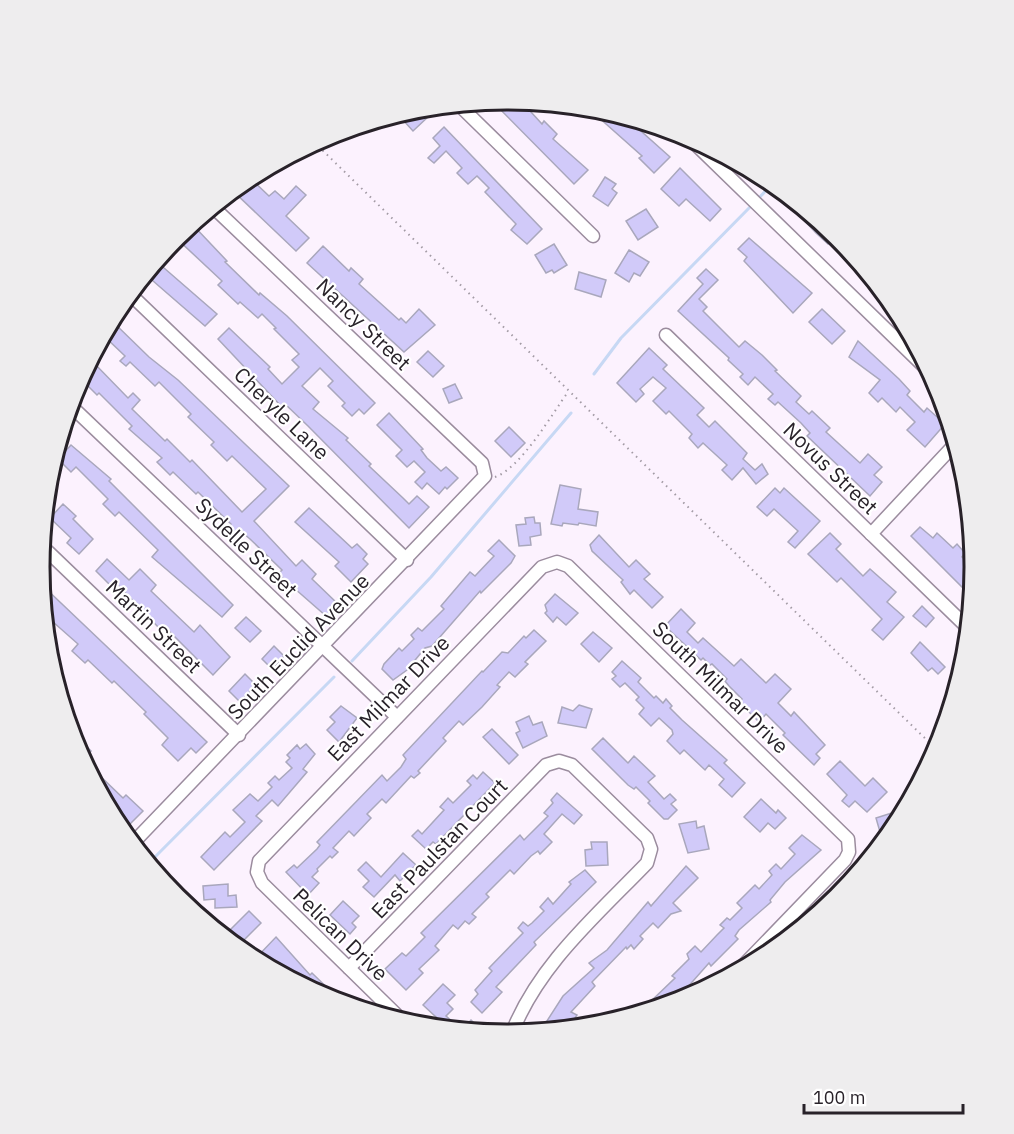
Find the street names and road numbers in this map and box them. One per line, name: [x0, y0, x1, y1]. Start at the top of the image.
street label: Nancy Street: [311, 272, 417, 376]
street label: Cheryle Lane: [228, 360, 336, 466]
street label: Novus Street: [778, 416, 884, 520]
street label: Sydelle Street: [190, 491, 304, 603]
street label: South Euclid Avenue: [221, 567, 375, 725]
street label: Martin Street: [100, 573, 208, 679]
street label: South Milmar Drive: [647, 615, 795, 759]
street label: East Milmar Drive: [321, 629, 455, 767]
street label: East Paulstan Court: [365, 772, 513, 924]
street label: Pelican Drive: [287, 881, 395, 987]

